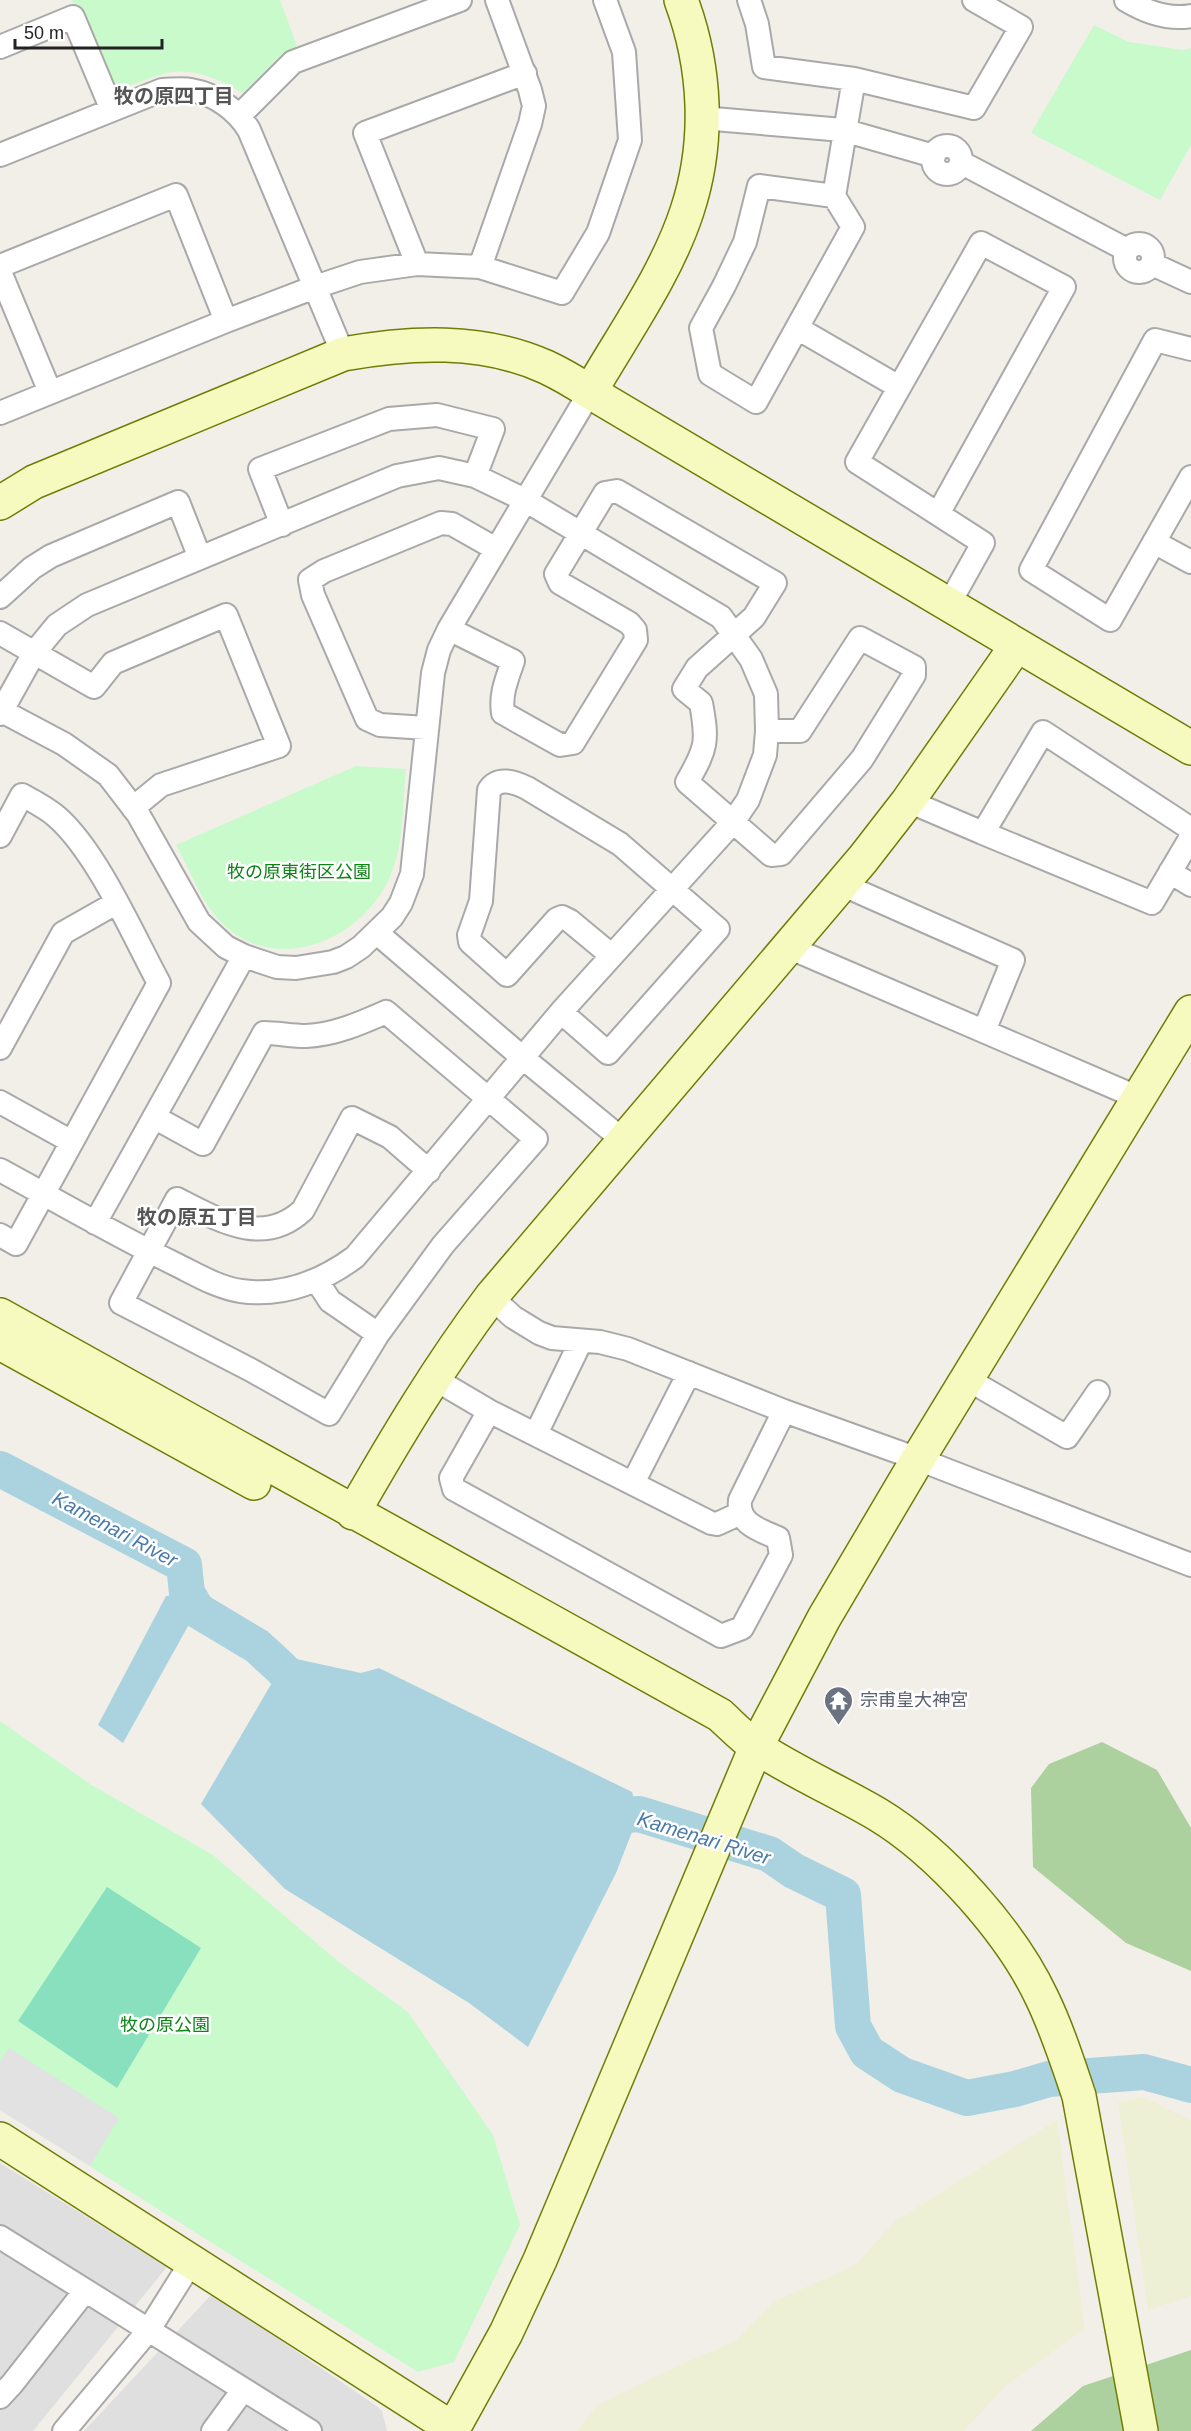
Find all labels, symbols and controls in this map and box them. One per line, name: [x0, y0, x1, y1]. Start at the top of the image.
scale bar: [15, 12, 162, 50]
text: 50 m: [24, 23, 64, 43]
district label: 牧の原四丁目: [114, 85, 234, 107]
park label: 牧の原東街区公園: [227, 862, 371, 882]
district label: 牧の原五丁目: [137, 1206, 257, 1228]
water label: Kamenari River: [49, 1487, 182, 1572]
temple icon: 宗甫皇大神宮: [823, 1684, 855, 1726]
place label: 宗甫皇大神宮: [860, 1690, 968, 1710]
water label: Kamenari River: [635, 1807, 774, 1869]
park label: 牧の原公園: [120, 2015, 210, 2035]

